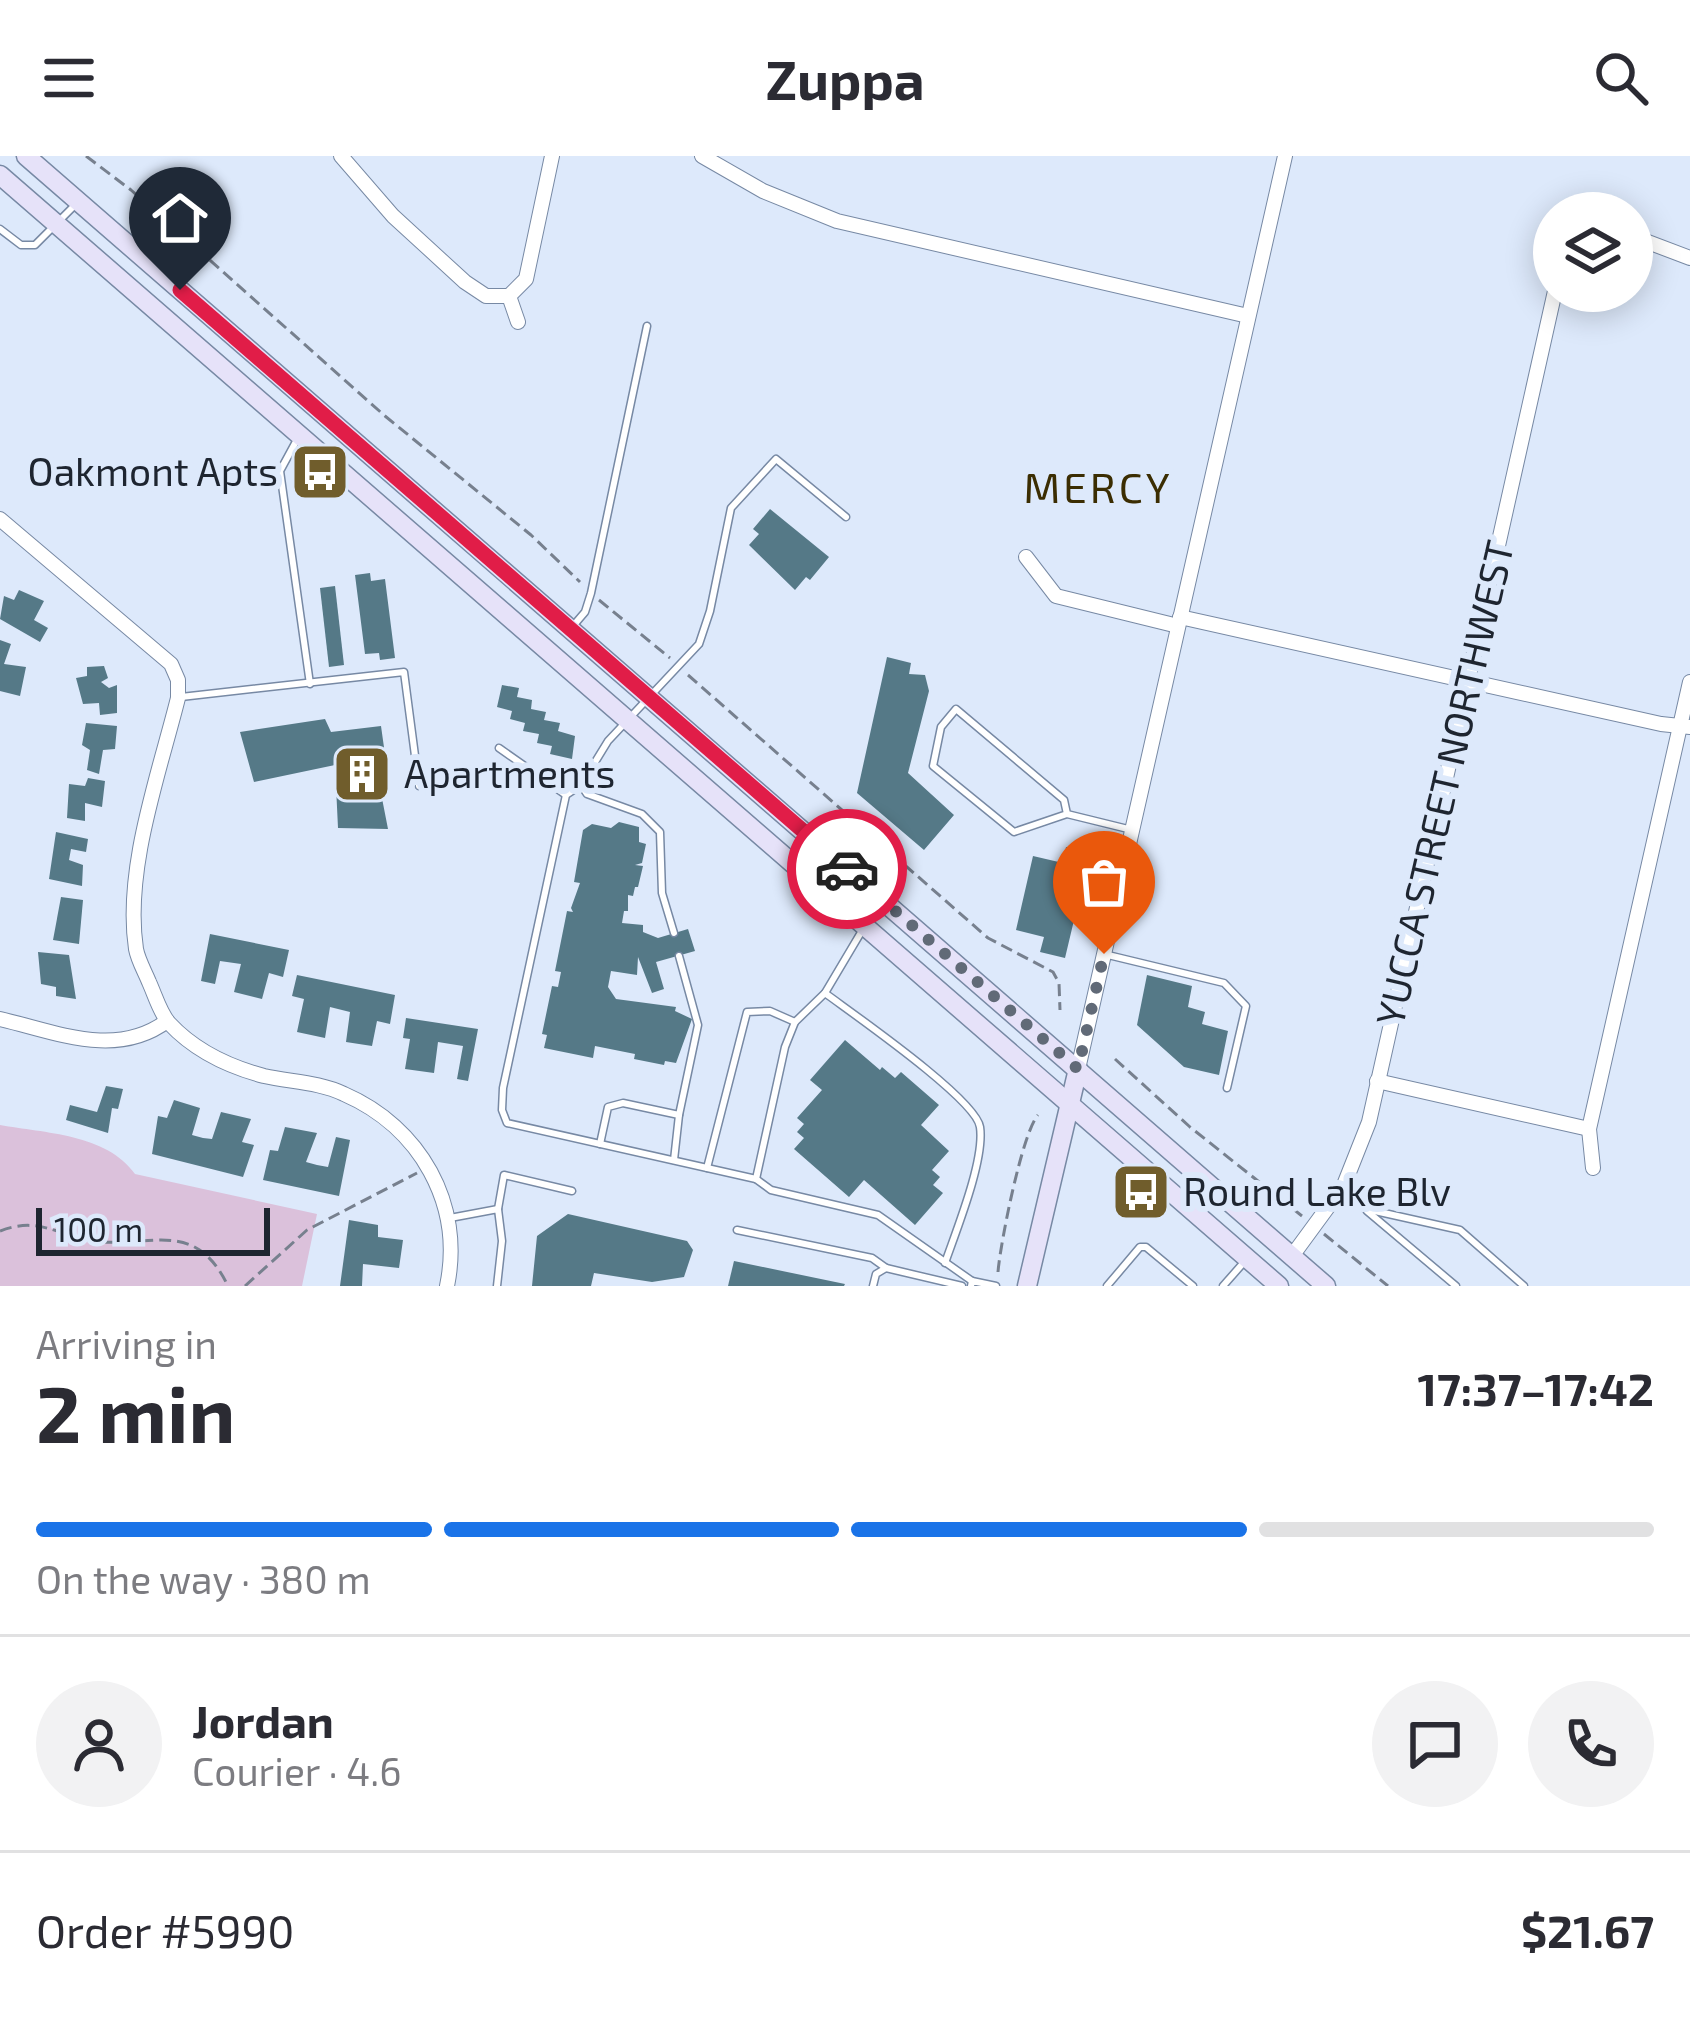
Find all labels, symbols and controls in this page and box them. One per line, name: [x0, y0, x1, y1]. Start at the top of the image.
icon: menu: [36, 45, 102, 111]
icon: search: [1588, 45, 1654, 111]
text: Zuppa: [765, 46, 925, 111]
pin: [129, 167, 231, 290]
icon: home: [147, 185, 213, 251]
map controls: [1533, 192, 1653, 312]
button: layers: [1533, 192, 1653, 312]
bus stop icon: Oakmont Apts: [289, 441, 351, 503]
place label: Oakmont Apts: [28, 447, 278, 494]
district label: MERCY: [1023, 461, 1173, 511]
street label: YUCCA STREET NORTHWEST: [1365, 536, 1522, 1030]
building icon: Apartments: [331, 743, 393, 805]
place label: Apartments: [404, 749, 615, 796]
courier: [787, 809, 907, 929]
pin: [1053, 831, 1155, 954]
icon: car: [814, 836, 880, 902]
icon: bag: [1071, 849, 1137, 915]
bus stop icon: Round Lake Blv: [1110, 1161, 1172, 1223]
place label: Round Lake Blv: [1183, 1167, 1451, 1214]
scale bar: [36, 1202, 270, 1255]
text: 100 m: [54, 1209, 143, 1249]
text: Arriving in: [36, 1320, 217, 1367]
text: 17:37–17:42: [1417, 1361, 1654, 1415]
text: 2 min: [36, 1365, 235, 1459]
text: On the way · 380 m: [36, 1555, 371, 1602]
button: person: [36, 1681, 162, 1807]
button: chat: [1372, 1681, 1498, 1807]
button: phone: [1528, 1681, 1654, 1807]
text: Jordan: [192, 1693, 334, 1747]
text: Courier · 4.6: [192, 1747, 402, 1794]
text: Order #5990: [36, 1903, 294, 1957]
text: $21.67: [1521, 1903, 1654, 1957]

